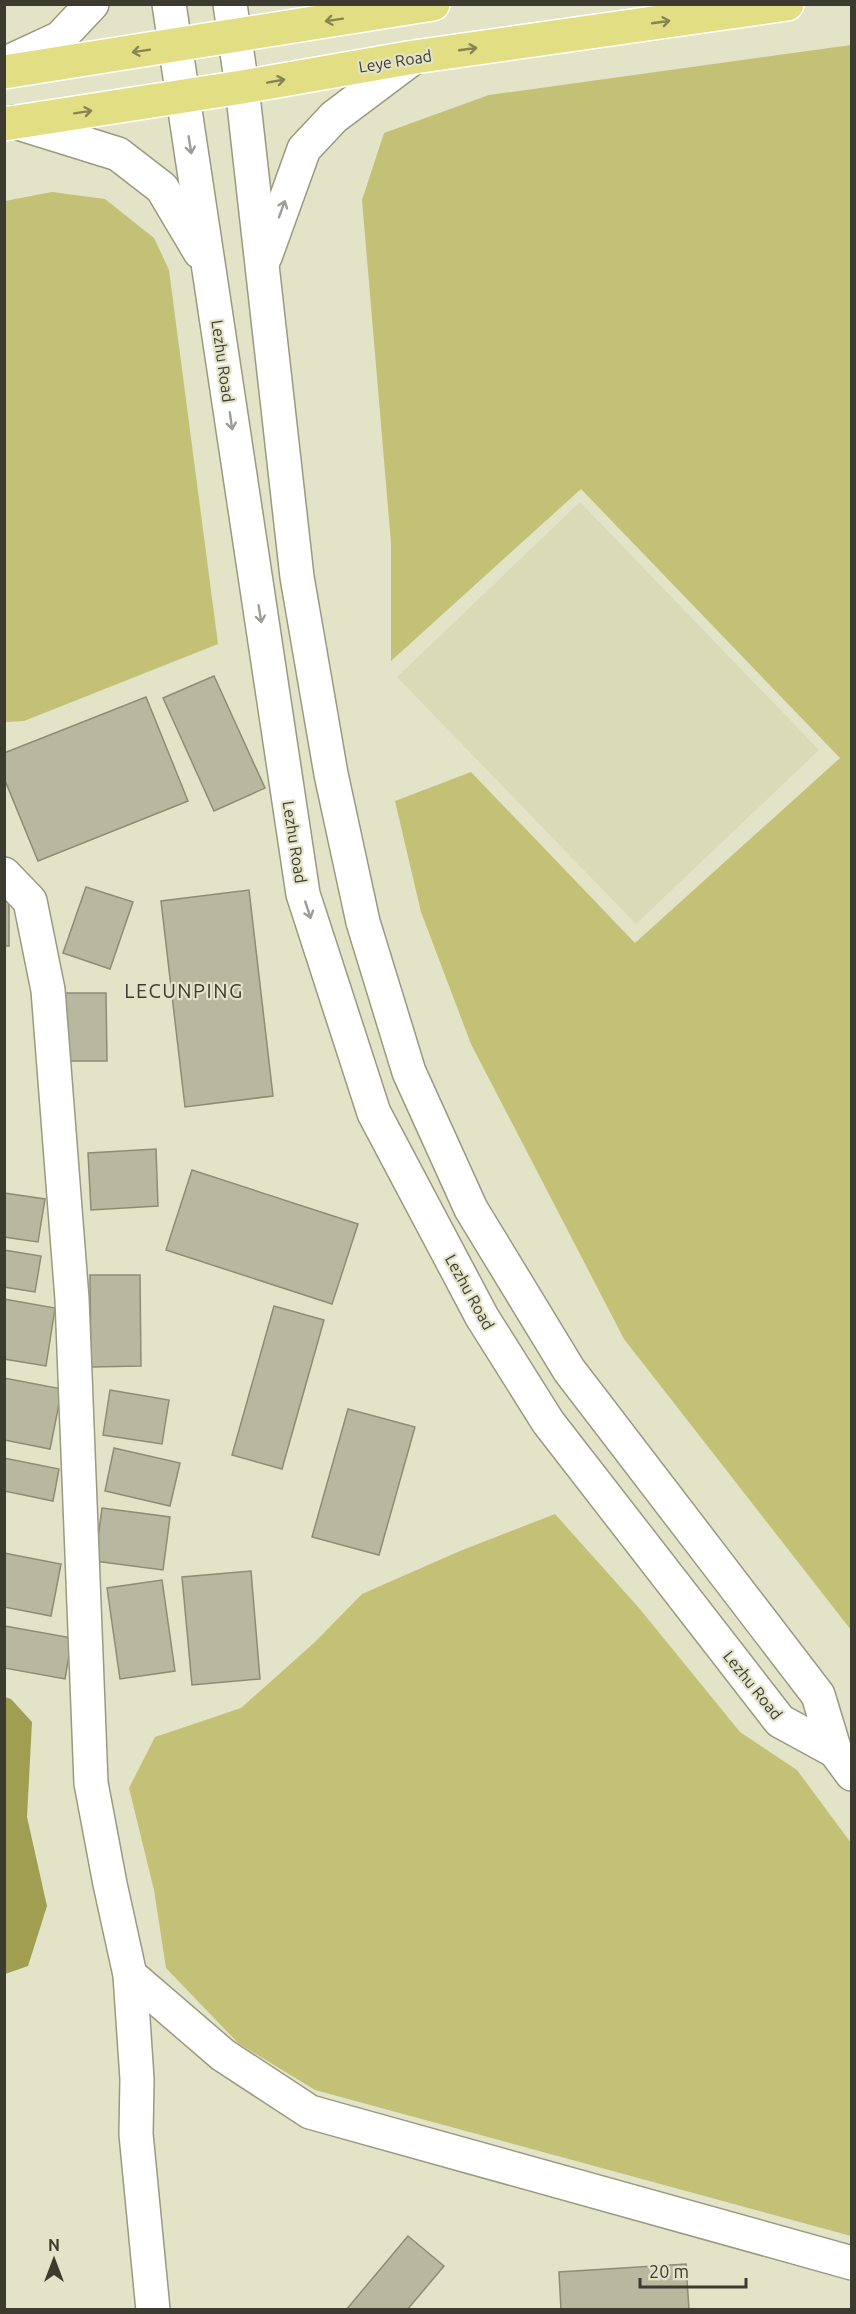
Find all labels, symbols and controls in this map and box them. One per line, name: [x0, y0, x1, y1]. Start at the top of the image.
one-way arrow: [324, 14, 344, 25]
one-way arrow: [651, 17, 671, 28]
one-way arrow: [458, 44, 477, 55]
one-way arrow: [132, 45, 152, 56]
street label: Leye Road: [357, 46, 433, 76]
one-way arrow: [265, 75, 285, 86]
one-way arrow: [73, 106, 92, 117]
one-way arrow: [185, 135, 196, 155]
one-way arrow: [278, 201, 289, 219]
street label: Lezhu Road: [208, 319, 238, 403]
one-way arrow: [226, 411, 237, 431]
one-way arrow: [255, 604, 266, 624]
street label: Lezhu Road: [280, 800, 310, 884]
one-way arrow: [304, 900, 315, 919]
district label: LECUNPING: [124, 979, 244, 1002]
street label: Lezhu Road: [442, 1251, 498, 1333]
street label: Lezhu Road: [720, 1647, 786, 1723]
north arrow: [24, 2230, 84, 2290]
text: N: [48, 2236, 60, 2254]
scale bar: [640, 2251, 746, 2289]
text: 20 m: [649, 2261, 689, 2281]

